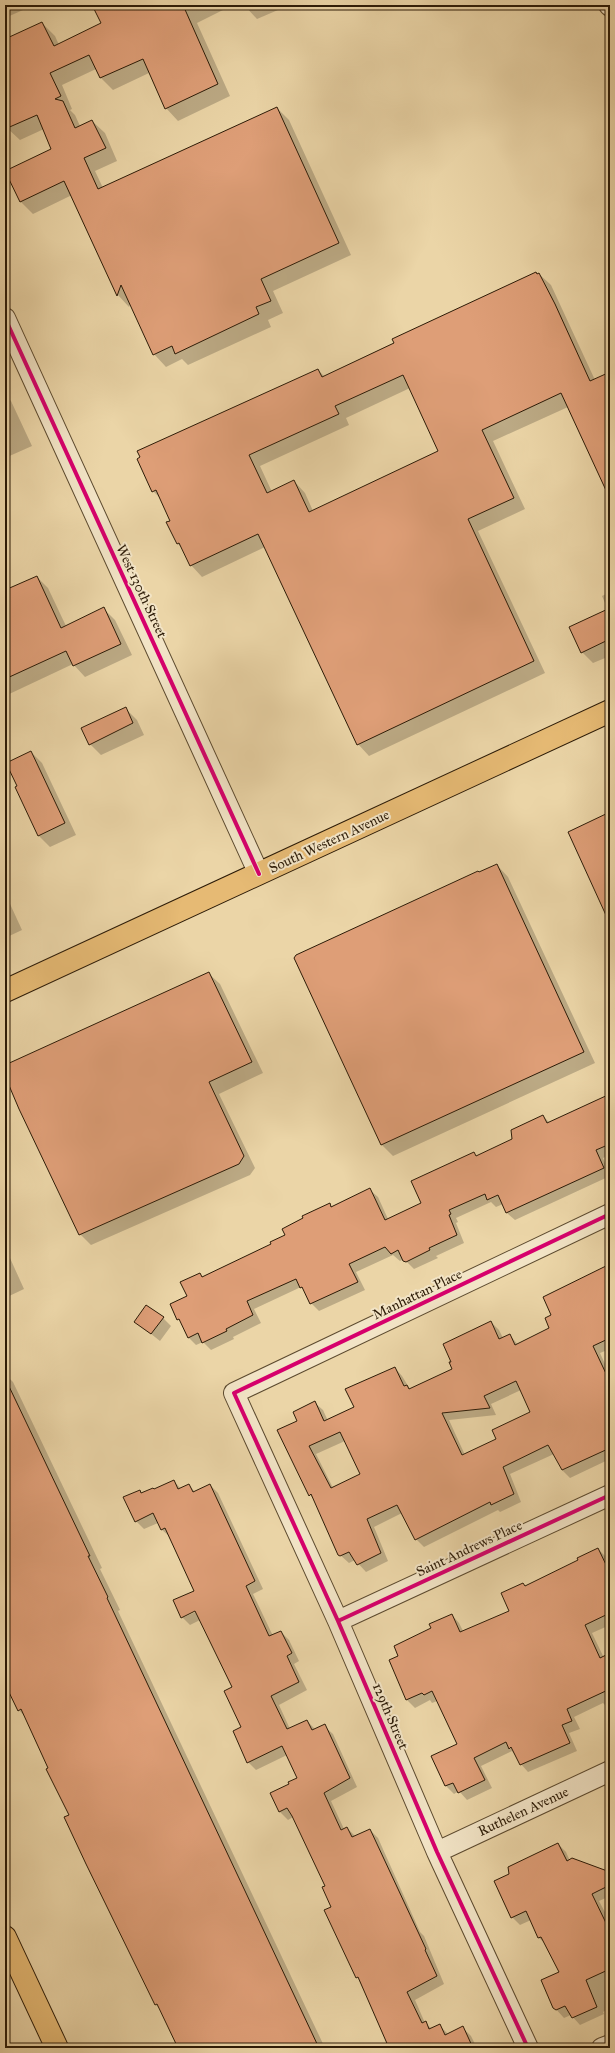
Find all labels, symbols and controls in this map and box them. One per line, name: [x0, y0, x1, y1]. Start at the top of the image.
street label: West 130th Street: [112, 542, 171, 641]
street label: South Western Avenue: [266, 806, 392, 877]
street label: Manhattan Place: [370, 1265, 465, 1323]
street label: Saint Andrews Place: [413, 1516, 525, 1580]
street label: 129th Street: [369, 1680, 412, 1752]
street label: Ruthelen Avenue: [475, 1783, 571, 1840]

